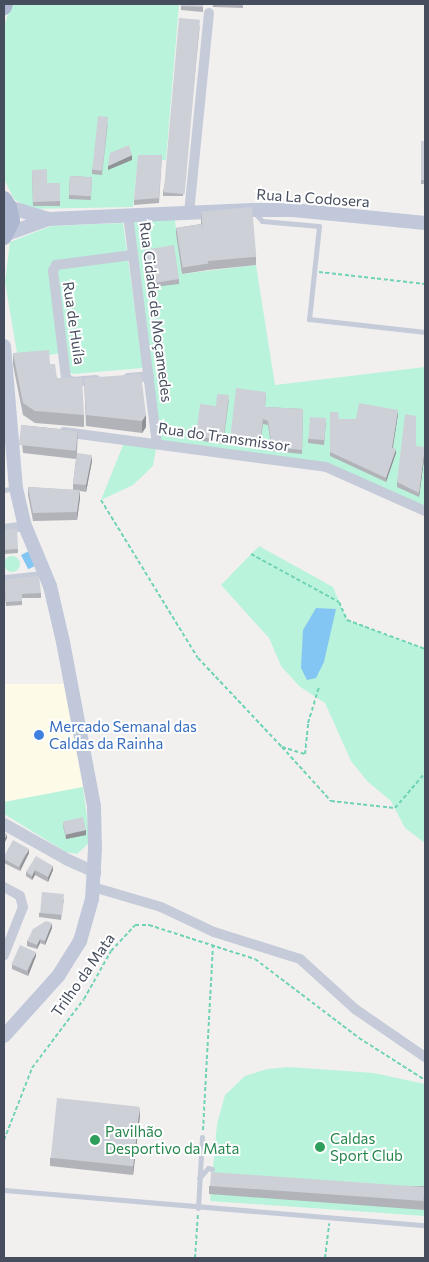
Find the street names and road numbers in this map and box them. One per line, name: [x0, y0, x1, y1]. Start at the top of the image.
street label: Rua La Codosera: [256, 185, 370, 211]
street label: Rua Cidade de Moçamedes: [136, 221, 176, 403]
street label: Rua de Huíla: [59, 280, 89, 366]
street label: Rua do Transmissor: [157, 419, 291, 455]
street label: Trilho da Mata: [48, 930, 118, 1020]

